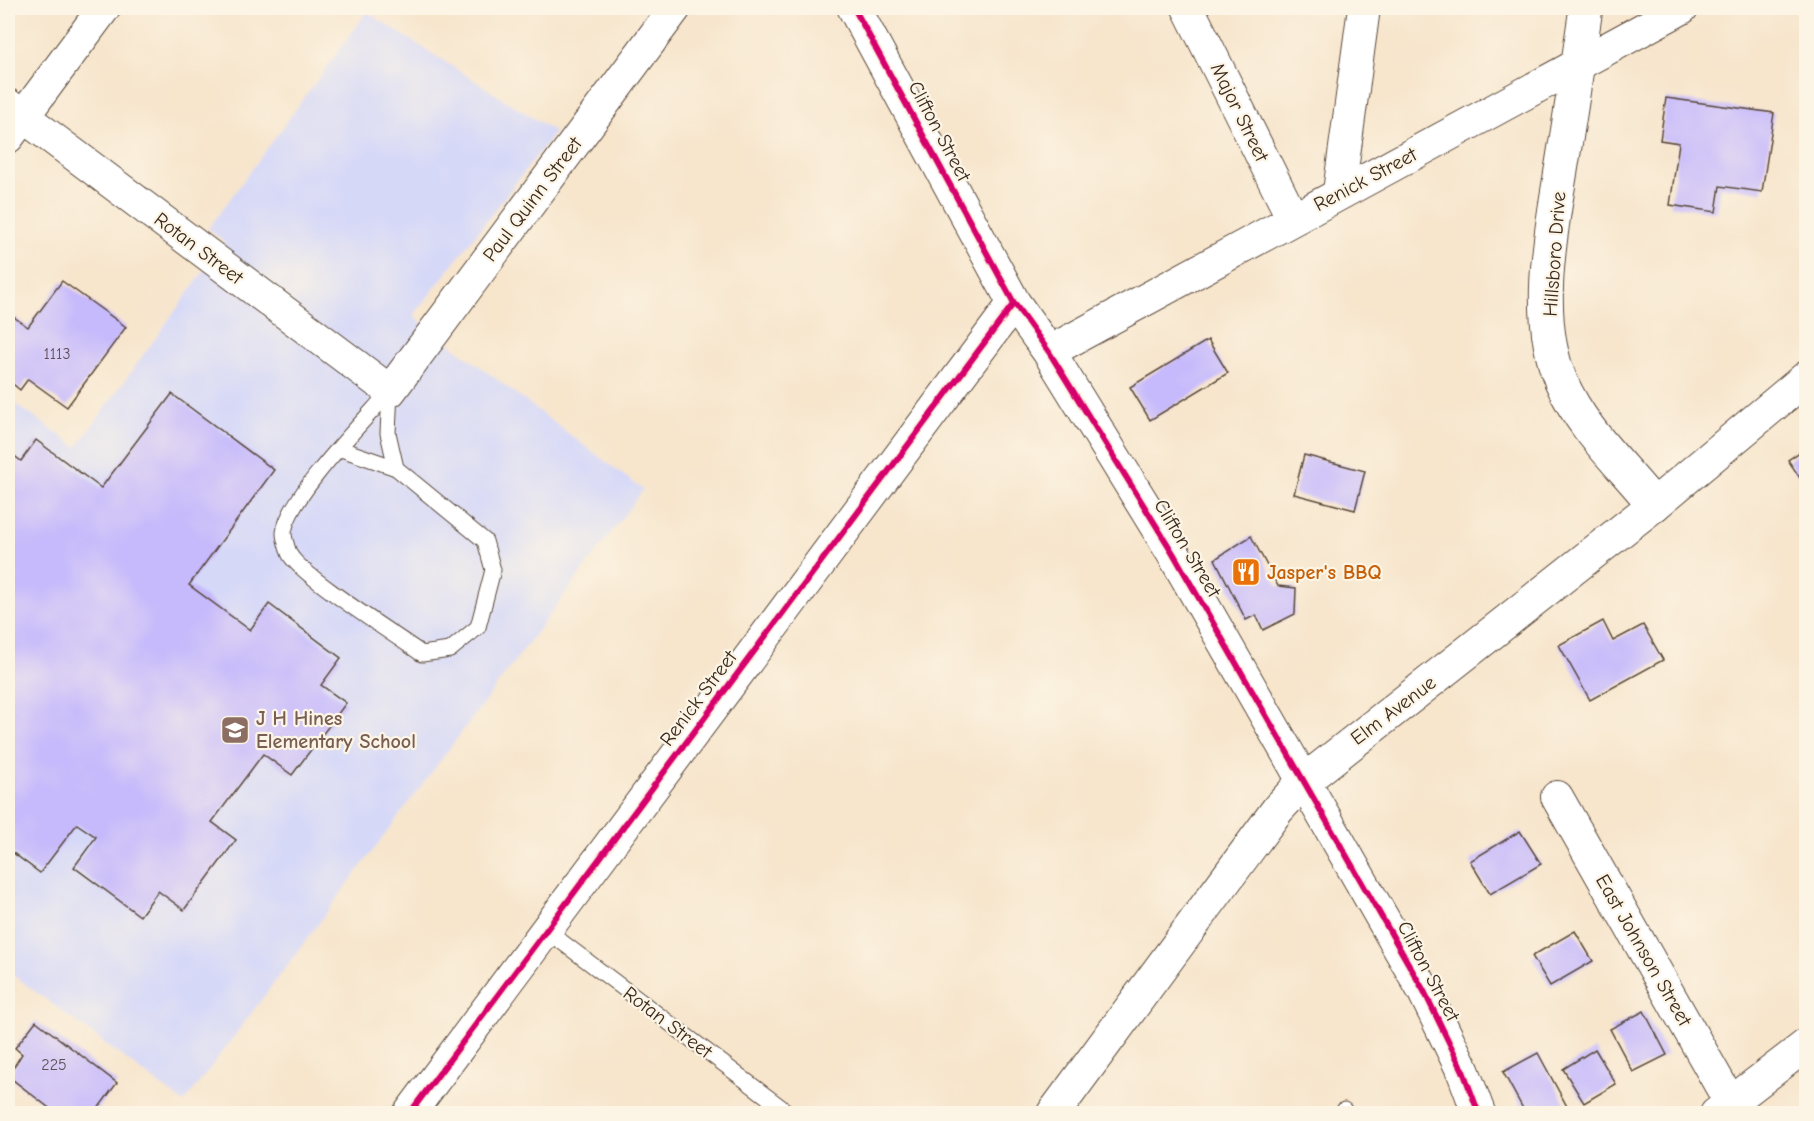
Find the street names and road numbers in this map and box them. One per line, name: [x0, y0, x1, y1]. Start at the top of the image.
street label: Major Street: [1206, 59, 1274, 167]
street label: Clifton Street: [904, 77, 976, 186]
street label: Paul Quinn Street: [478, 132, 587, 266]
street label: Renick Street: [1310, 142, 1422, 216]
street label: Hillsboro Drive: [1539, 191, 1570, 317]
street label: Rotan Street: [150, 208, 249, 290]
street label: Clifton Street: [1149, 495, 1226, 603]
street label: Renick Street: [655, 645, 742, 751]
street label: Elm Avenue: [1346, 671, 1440, 750]
street label: East Johnson Street: [1591, 870, 1697, 1031]
street label: Clifton Street: [1393, 917, 1465, 1026]
street label: Rotan Street: [619, 982, 718, 1064]

